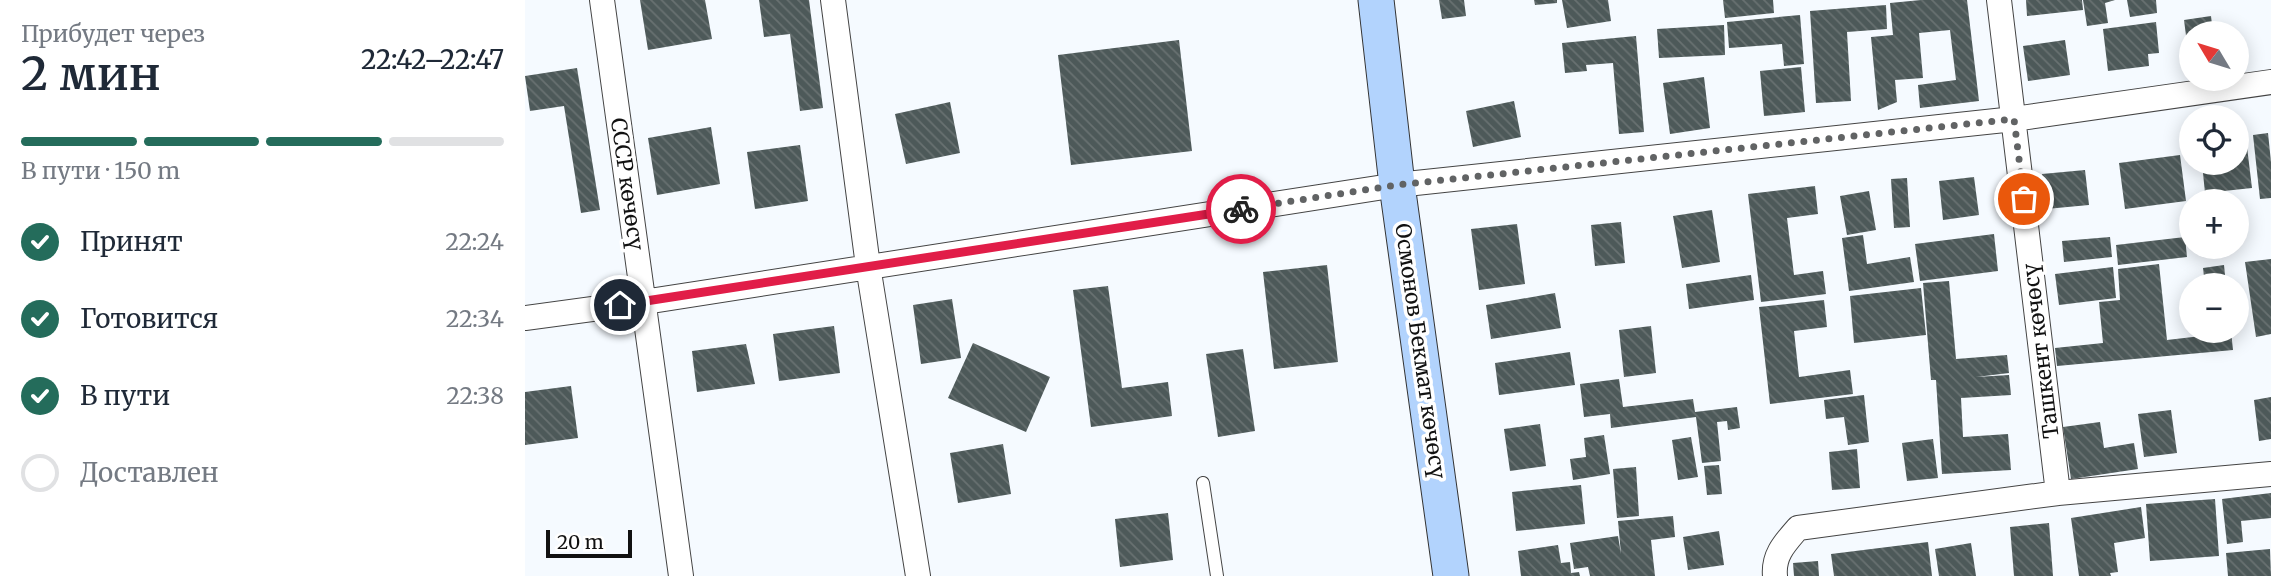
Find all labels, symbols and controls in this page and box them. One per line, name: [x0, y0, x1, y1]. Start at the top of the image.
text: Прибудет через: [21, 19, 205, 48]
north arrow: [2179, 21, 2249, 91]
map controls: [2179, 21, 2249, 343]
text: 22:42–22:47: [361, 43, 504, 76]
text: 2 мин: [21, 45, 161, 103]
button: locate: [2179, 105, 2249, 175]
street label: СССР көчөсү: [605, 116, 650, 252]
text: В пути · 150 m: [21, 156, 180, 185]
pin: [1994, 169, 2054, 229]
courier: [1206, 174, 1276, 244]
icon: bag: [2005, 180, 2043, 218]
button: +: [2179, 189, 2249, 259]
icon: bike: [1222, 190, 1260, 228]
street label: Осмонов Бекмат көчөсү: [1389, 222, 1452, 480]
icon: check: [21, 223, 59, 261]
text: Принят: [80, 225, 183, 258]
text: 22:24: [445, 227, 504, 256]
street label: Ташкент көчөсү: [2016, 262, 2065, 440]
button: −: [2179, 273, 2249, 343]
pin: [590, 275, 650, 335]
icon: home: [601, 286, 639, 324]
icon: check: [21, 300, 59, 338]
text: Готовится: [80, 302, 218, 335]
text: 22:34: [446, 304, 504, 333]
icon: check: [21, 377, 59, 415]
text: В пути: [80, 379, 170, 412]
text: 22:38: [446, 381, 504, 410]
text: Доставлен: [80, 456, 219, 489]
scale bar: [546, 527, 632, 559]
text: 20 m: [557, 530, 604, 554]

